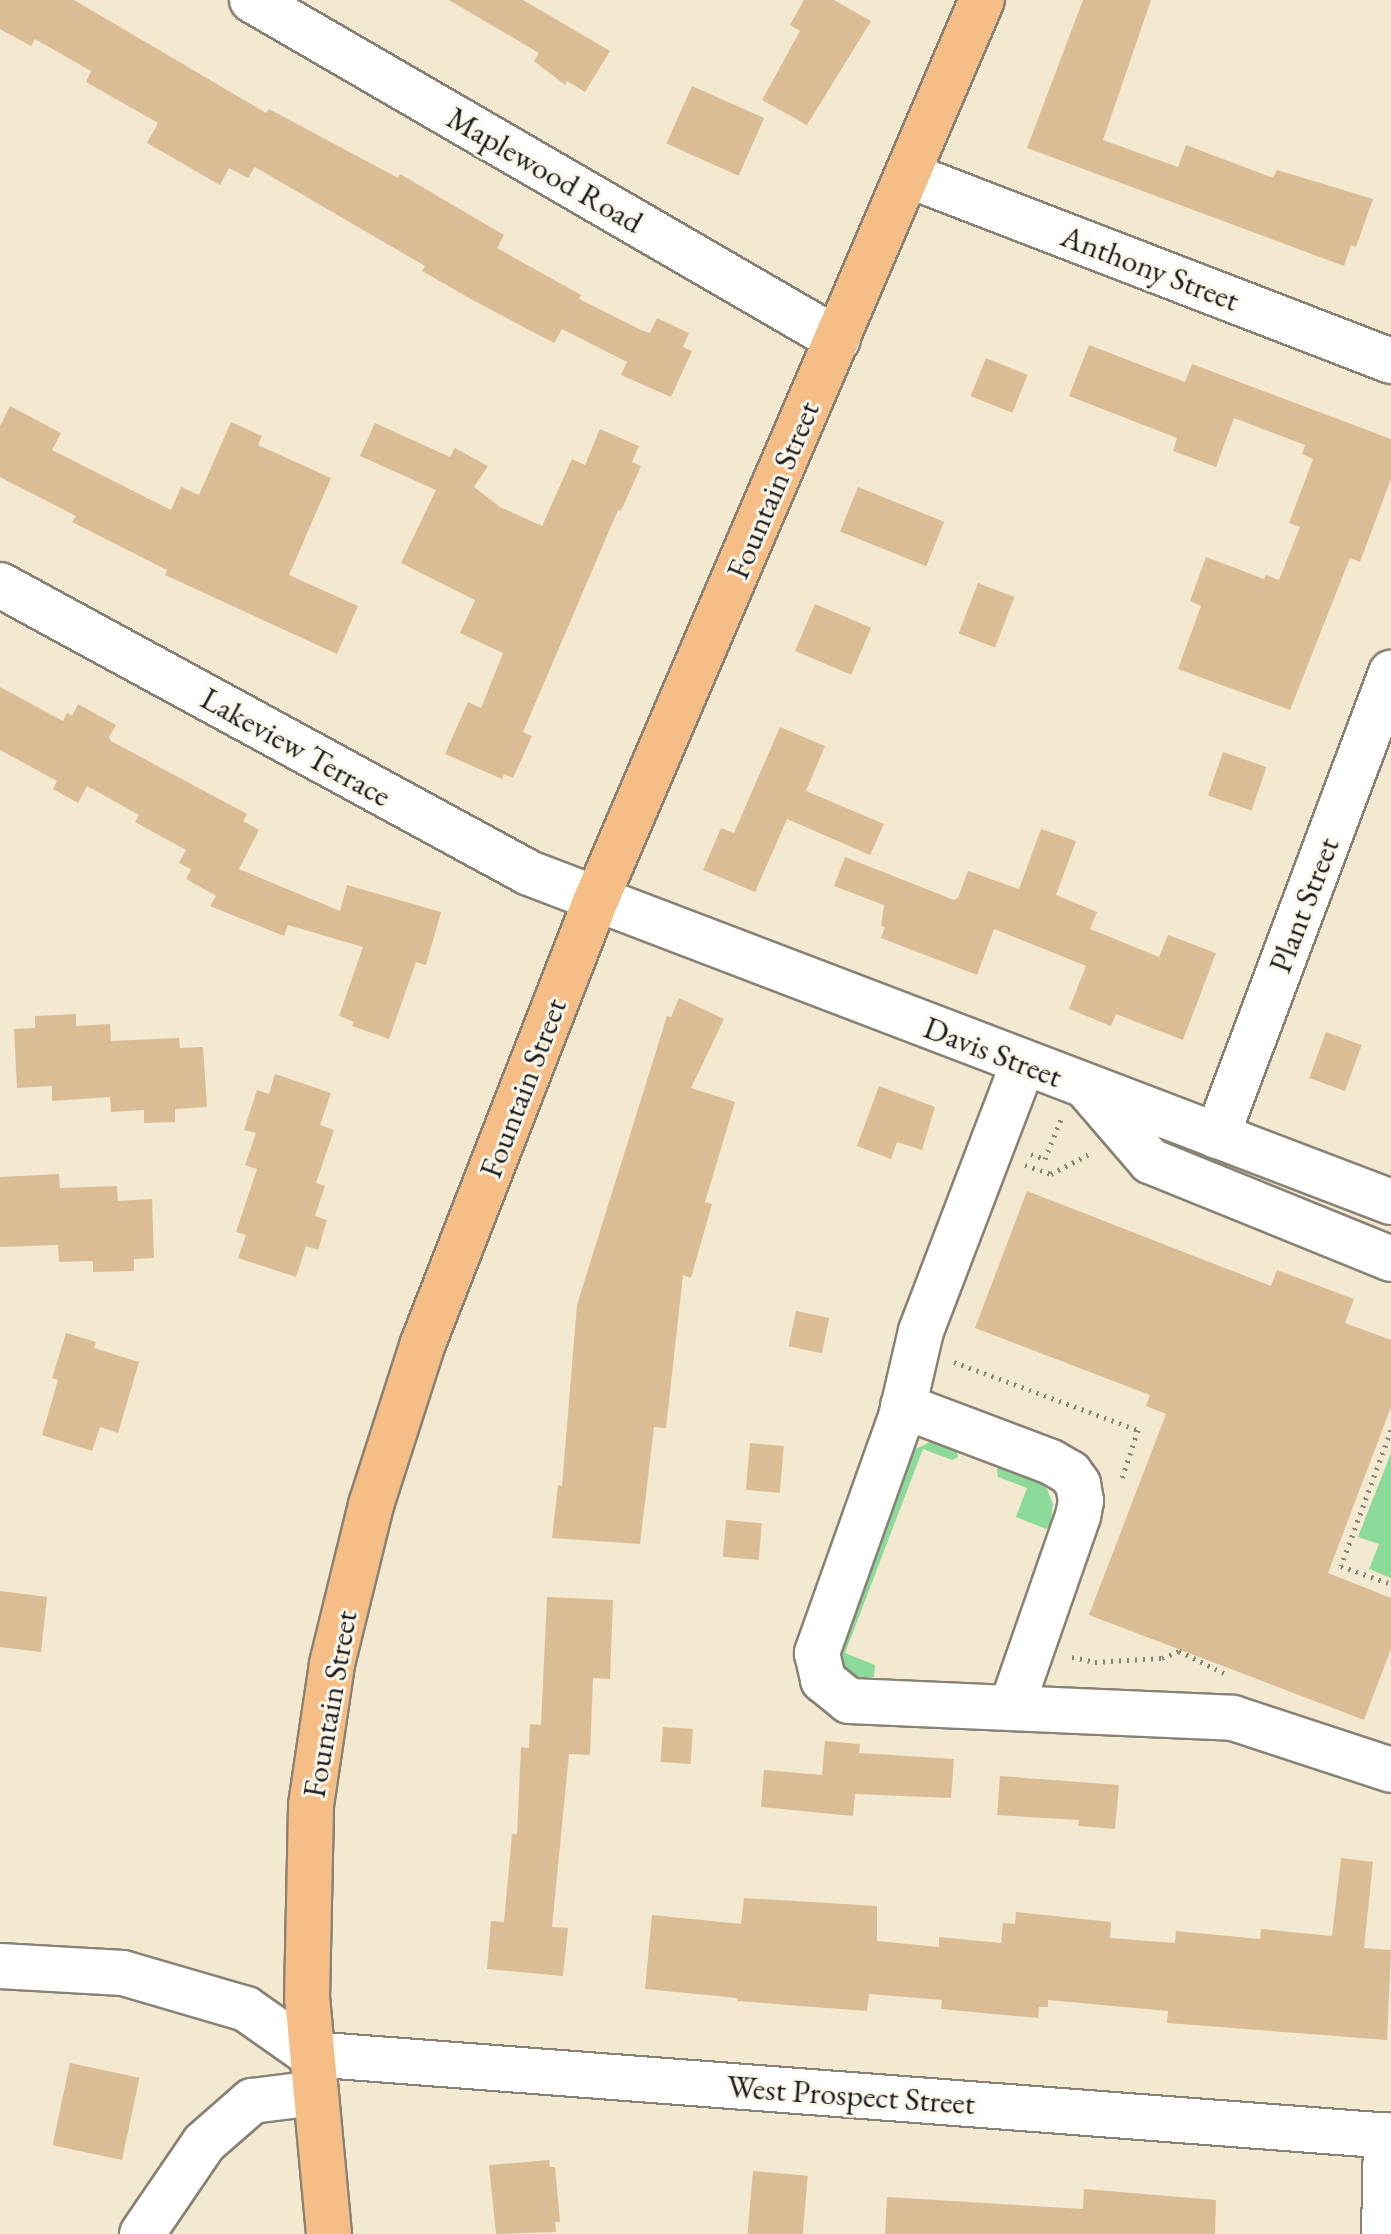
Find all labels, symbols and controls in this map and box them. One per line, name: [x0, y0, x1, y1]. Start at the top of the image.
street label: Maplewood Road: [440, 98, 650, 242]
street label: Anthony Street: [1055, 216, 1245, 320]
street label: Fountain Street: [718, 395, 828, 585]
street label: Lakeview Terrace: [194, 679, 398, 815]
street label: Plant Street: [1261, 832, 1347, 978]
street label: Fountain Street: [471, 993, 575, 1183]
street label: Davis Street: [918, 1008, 1068, 1096]
street label: Fountain Street: [295, 1607, 365, 1801]
street label: West Prospect Street: [726, 2067, 976, 2123]

